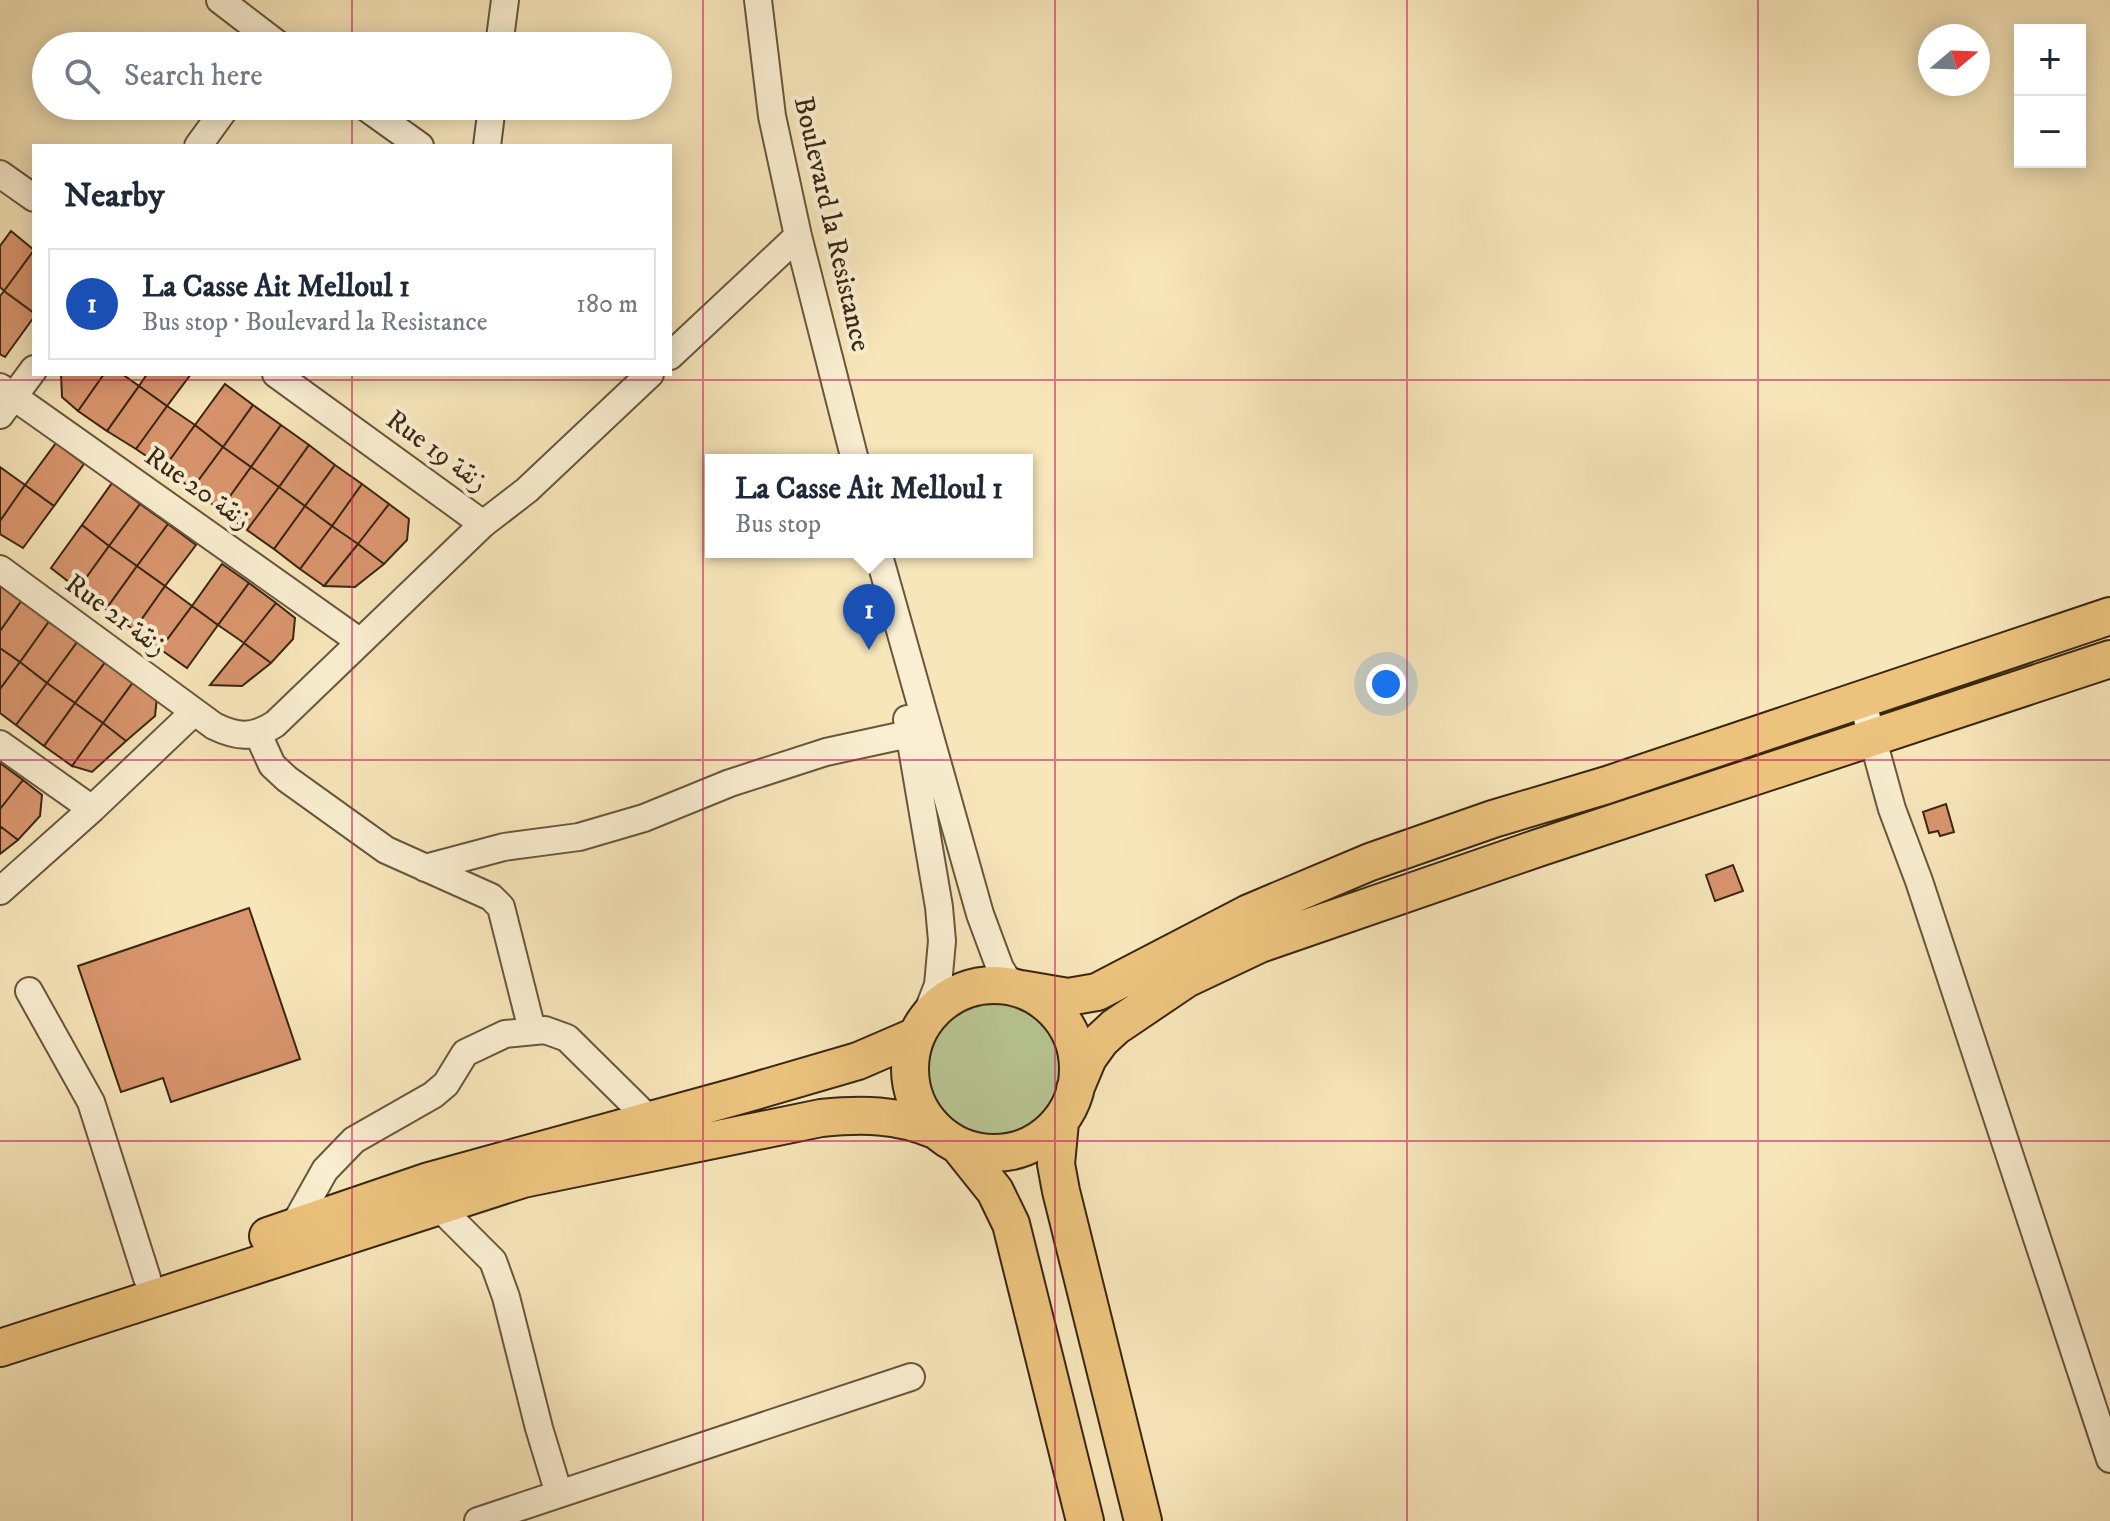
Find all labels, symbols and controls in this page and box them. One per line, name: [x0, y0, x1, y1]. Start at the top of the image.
north arrow: [1918, 24, 1990, 96]
map controls: [2014, 24, 2086, 168]
button: +: [2014, 24, 2086, 96]
search box: [32, 32, 672, 120]
icon: search: [60, 54, 104, 98]
text: Search here: [124, 58, 263, 95]
street label: Boulevard la Resistance: [786, 93, 878, 355]
button: −: [2014, 96, 2086, 168]
text: Nearby: [64, 175, 165, 217]
text: La Casse Ait Melloul 1: [142, 269, 410, 306]
text: 1: [87, 288, 97, 321]
text: 180 m: [576, 288, 638, 321]
text: Bus stop · Boulevard la Resistance: [142, 306, 487, 339]
street label: Rue 19 زنقة: [379, 402, 495, 500]
street label: Rue 20 زنقة: [138, 439, 258, 537]
popup: [705, 454, 1033, 558]
text: La Casse Ait Melloul 1: [735, 471, 1003, 508]
text: Bus stop: [735, 508, 821, 541]
street label: Rue 21 زنقة: [58, 566, 174, 664]
pin: 1: [843, 584, 895, 650]
your location: [1366, 664, 1406, 704]

